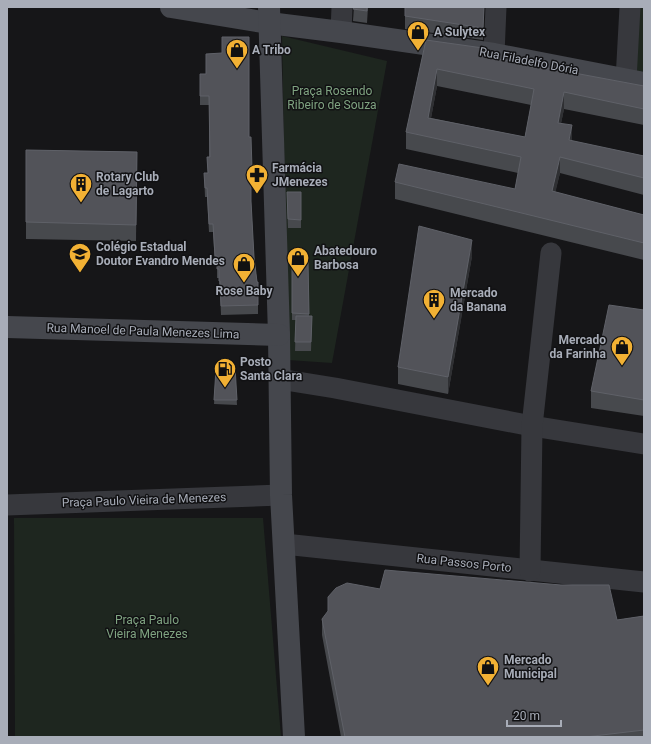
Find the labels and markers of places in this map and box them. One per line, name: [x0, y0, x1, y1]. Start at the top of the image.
shop icon: A Sulytex: [405, 19, 431, 52]
place label: A Sulytex: [434, 25, 486, 39]
shop icon: A Tribo: [224, 37, 250, 70]
place label: A Tribo: [252, 43, 291, 57]
place label: Farmácia JMenezes: [272, 161, 328, 189]
pharmacy icon: Farmácia JMenezes: [244, 162, 270, 195]
place label: Rotary Club de Lagarto: [96, 170, 159, 198]
building icon: Rotary Club de Lagarto: [68, 171, 94, 204]
place label: Colégio Estadual Doutor Evandro Mendes: [96, 240, 225, 268]
school or university icon: Colégio Estadual Doutor Evandro Mendes: [67, 241, 93, 274]
place label: Abatedouro Barbosa: [314, 244, 377, 272]
shop icon: Abatedouro Barbosa: [285, 245, 311, 278]
shop icon: Rose Baby: [231, 251, 257, 284]
place label: Rose Baby: [216, 284, 273, 298]
place label: Mercado da Banana: [450, 286, 507, 314]
building icon: Mercado da Banana: [421, 287, 447, 320]
place label: Mercado da Farinha: [550, 333, 607, 361]
shop icon: Mercado da Farinha: [609, 334, 635, 367]
place label: Posto Santa Clara: [240, 355, 303, 383]
fuel station icon: Posto Santa Clara: [212, 356, 238, 389]
place label: Mercado Municipal: [504, 653, 557, 681]
shop icon: Mercado Municipal: [475, 654, 501, 687]

